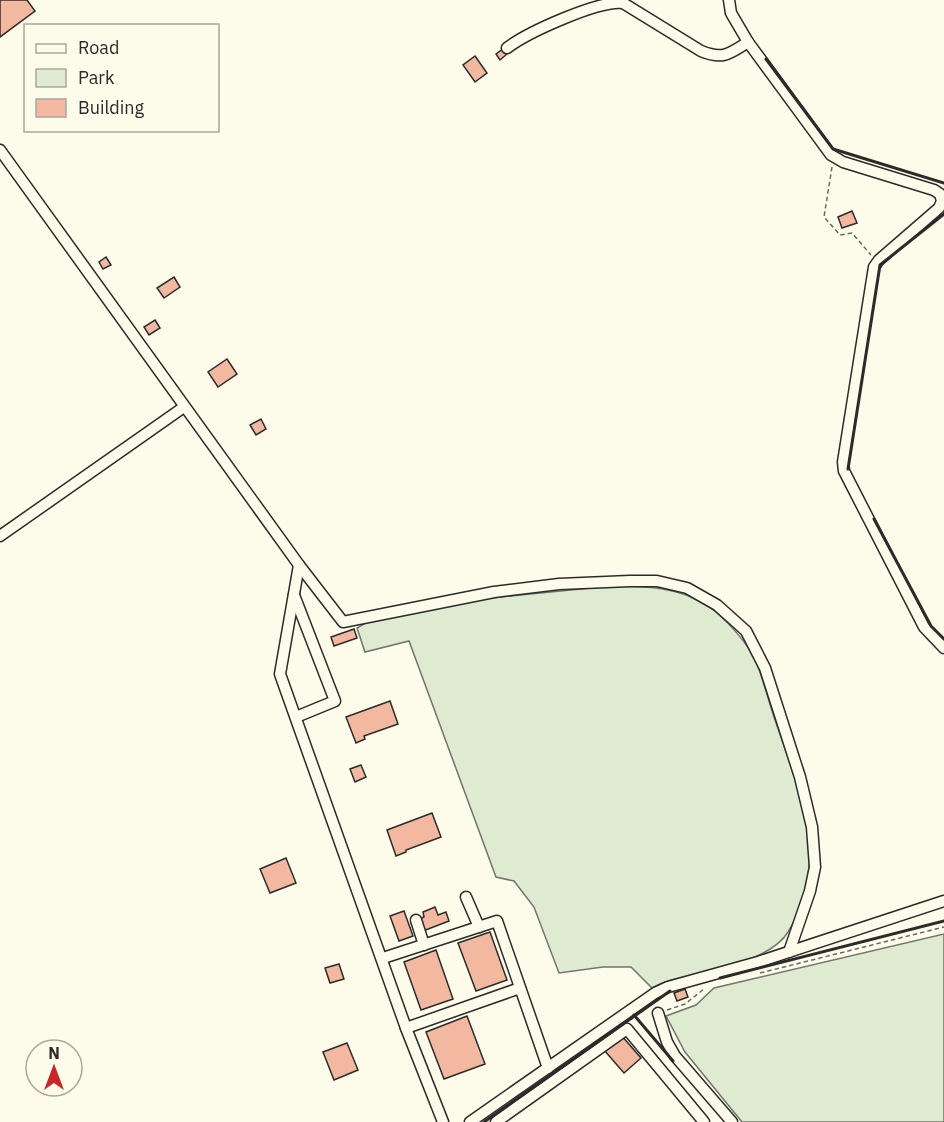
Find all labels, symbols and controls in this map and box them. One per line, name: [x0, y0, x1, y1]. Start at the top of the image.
legend: [24, 24, 219, 132]
text: Road: [78, 36, 119, 59]
text: Park: [78, 66, 115, 89]
text: Building: [78, 96, 145, 119]
north arrow: [24, 1038, 84, 1098]
text: N: [48, 1043, 60, 1063]

